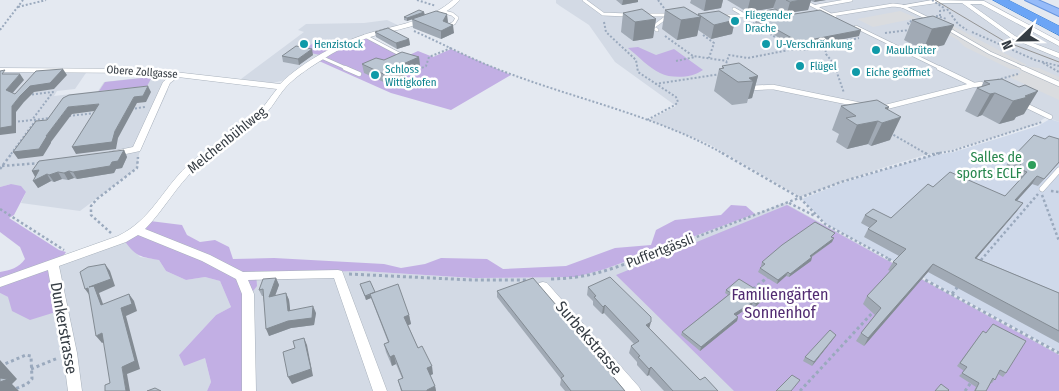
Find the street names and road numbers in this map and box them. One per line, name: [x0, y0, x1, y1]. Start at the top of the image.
street label: Obere Zollgasse: [106, 63, 178, 81]
street label: Melchenbühlweg: [184, 103, 270, 177]
street label: Puffertgässli: [624, 230, 696, 272]
street label: Dunkerstrasse: [47, 281, 81, 376]
street label: Surbekstrasse: [552, 297, 626, 379]

